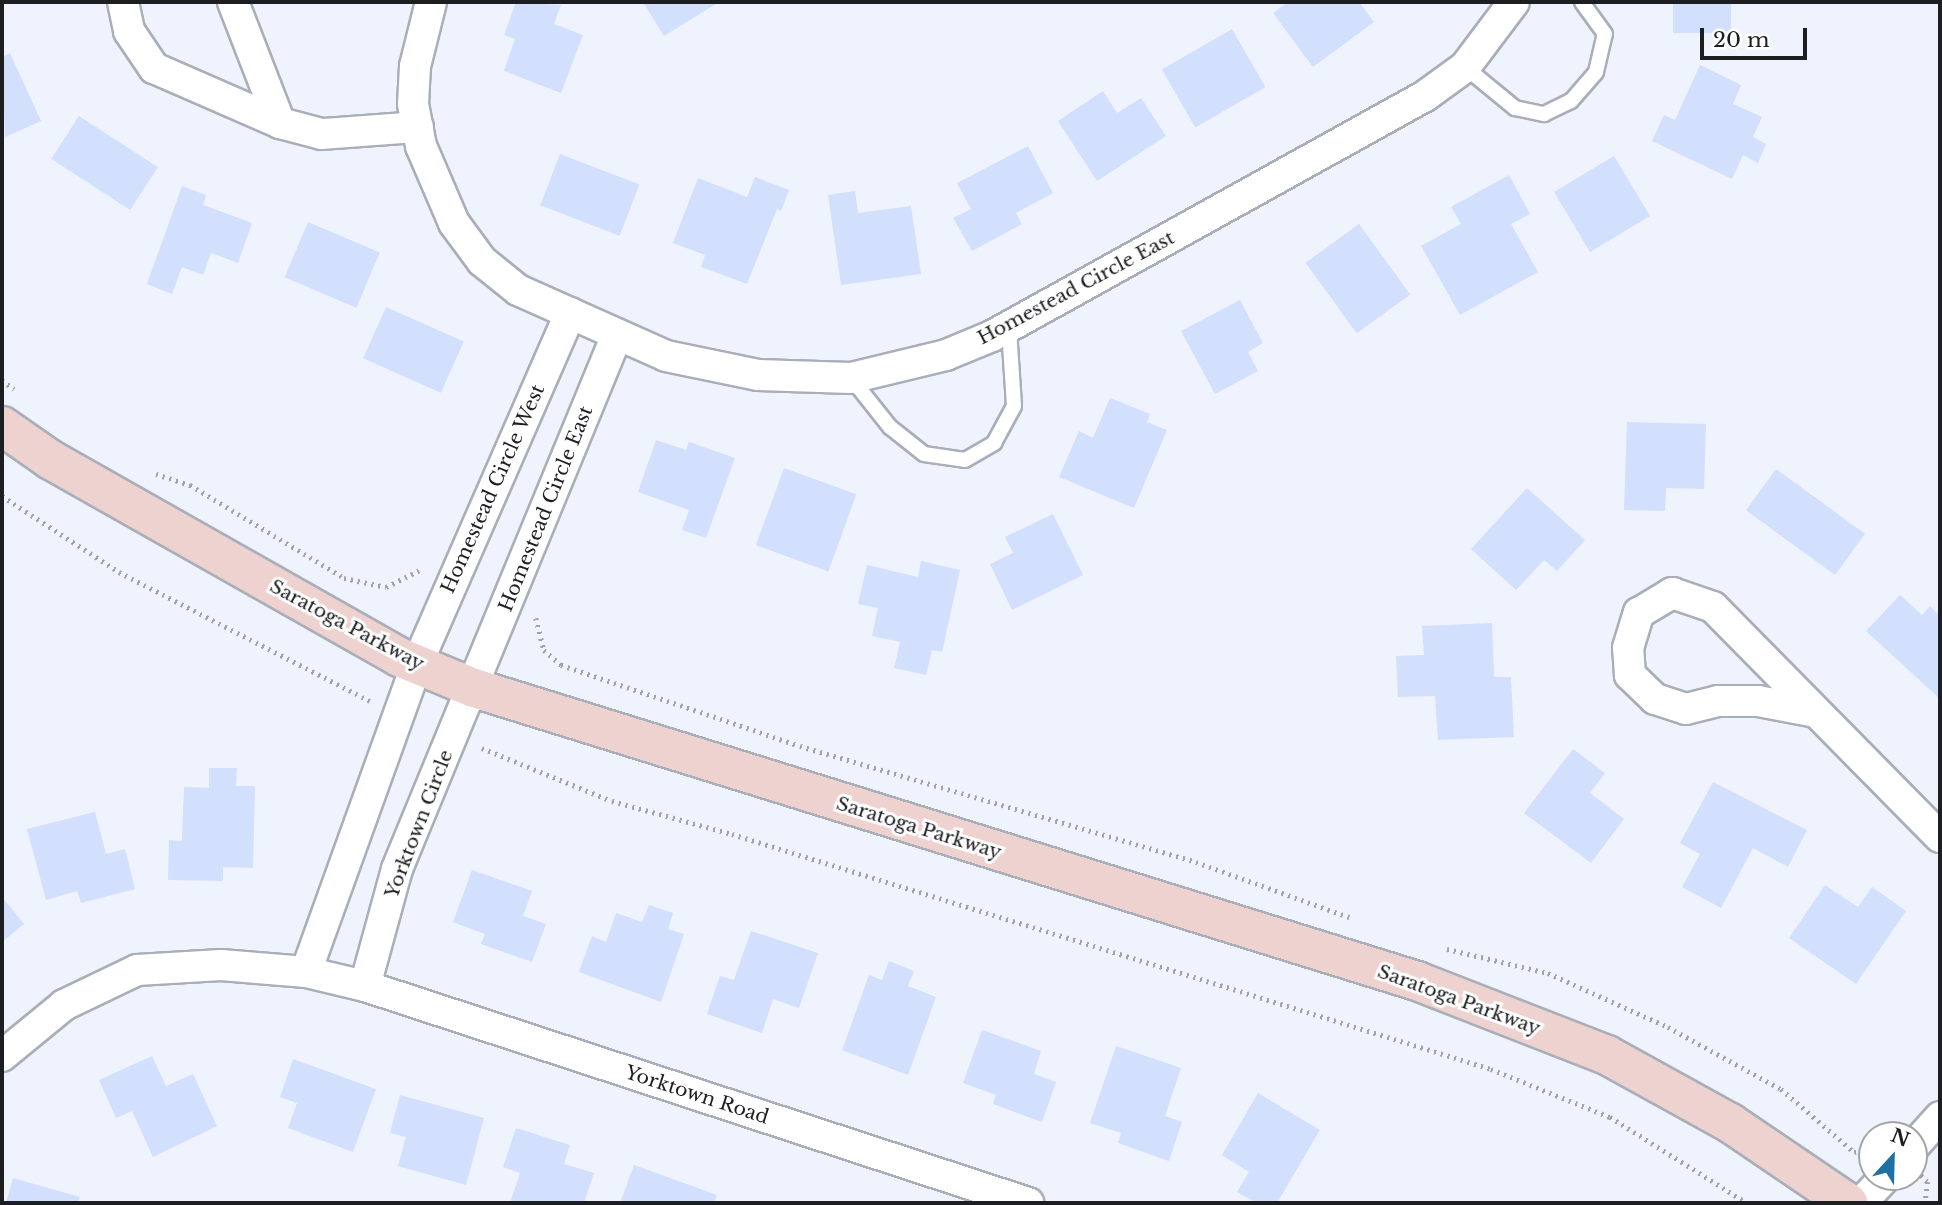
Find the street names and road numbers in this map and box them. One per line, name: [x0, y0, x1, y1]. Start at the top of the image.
street label: Homestead Circle East: [974, 226, 1178, 350]
street label: Homestead Circle West: [436, 381, 550, 597]
street label: Homestead Circle East: [494, 403, 598, 615]
street label: Saratoga Parkway: [266, 575, 428, 675]
street label: Yorktown Circle: [380, 747, 458, 901]
street label: Saratoga Parkway: [834, 792, 1004, 864]
street label: Saratoga Parkway: [1374, 960, 1544, 1040]
street label: Yorktown Road: [622, 1061, 772, 1129]

